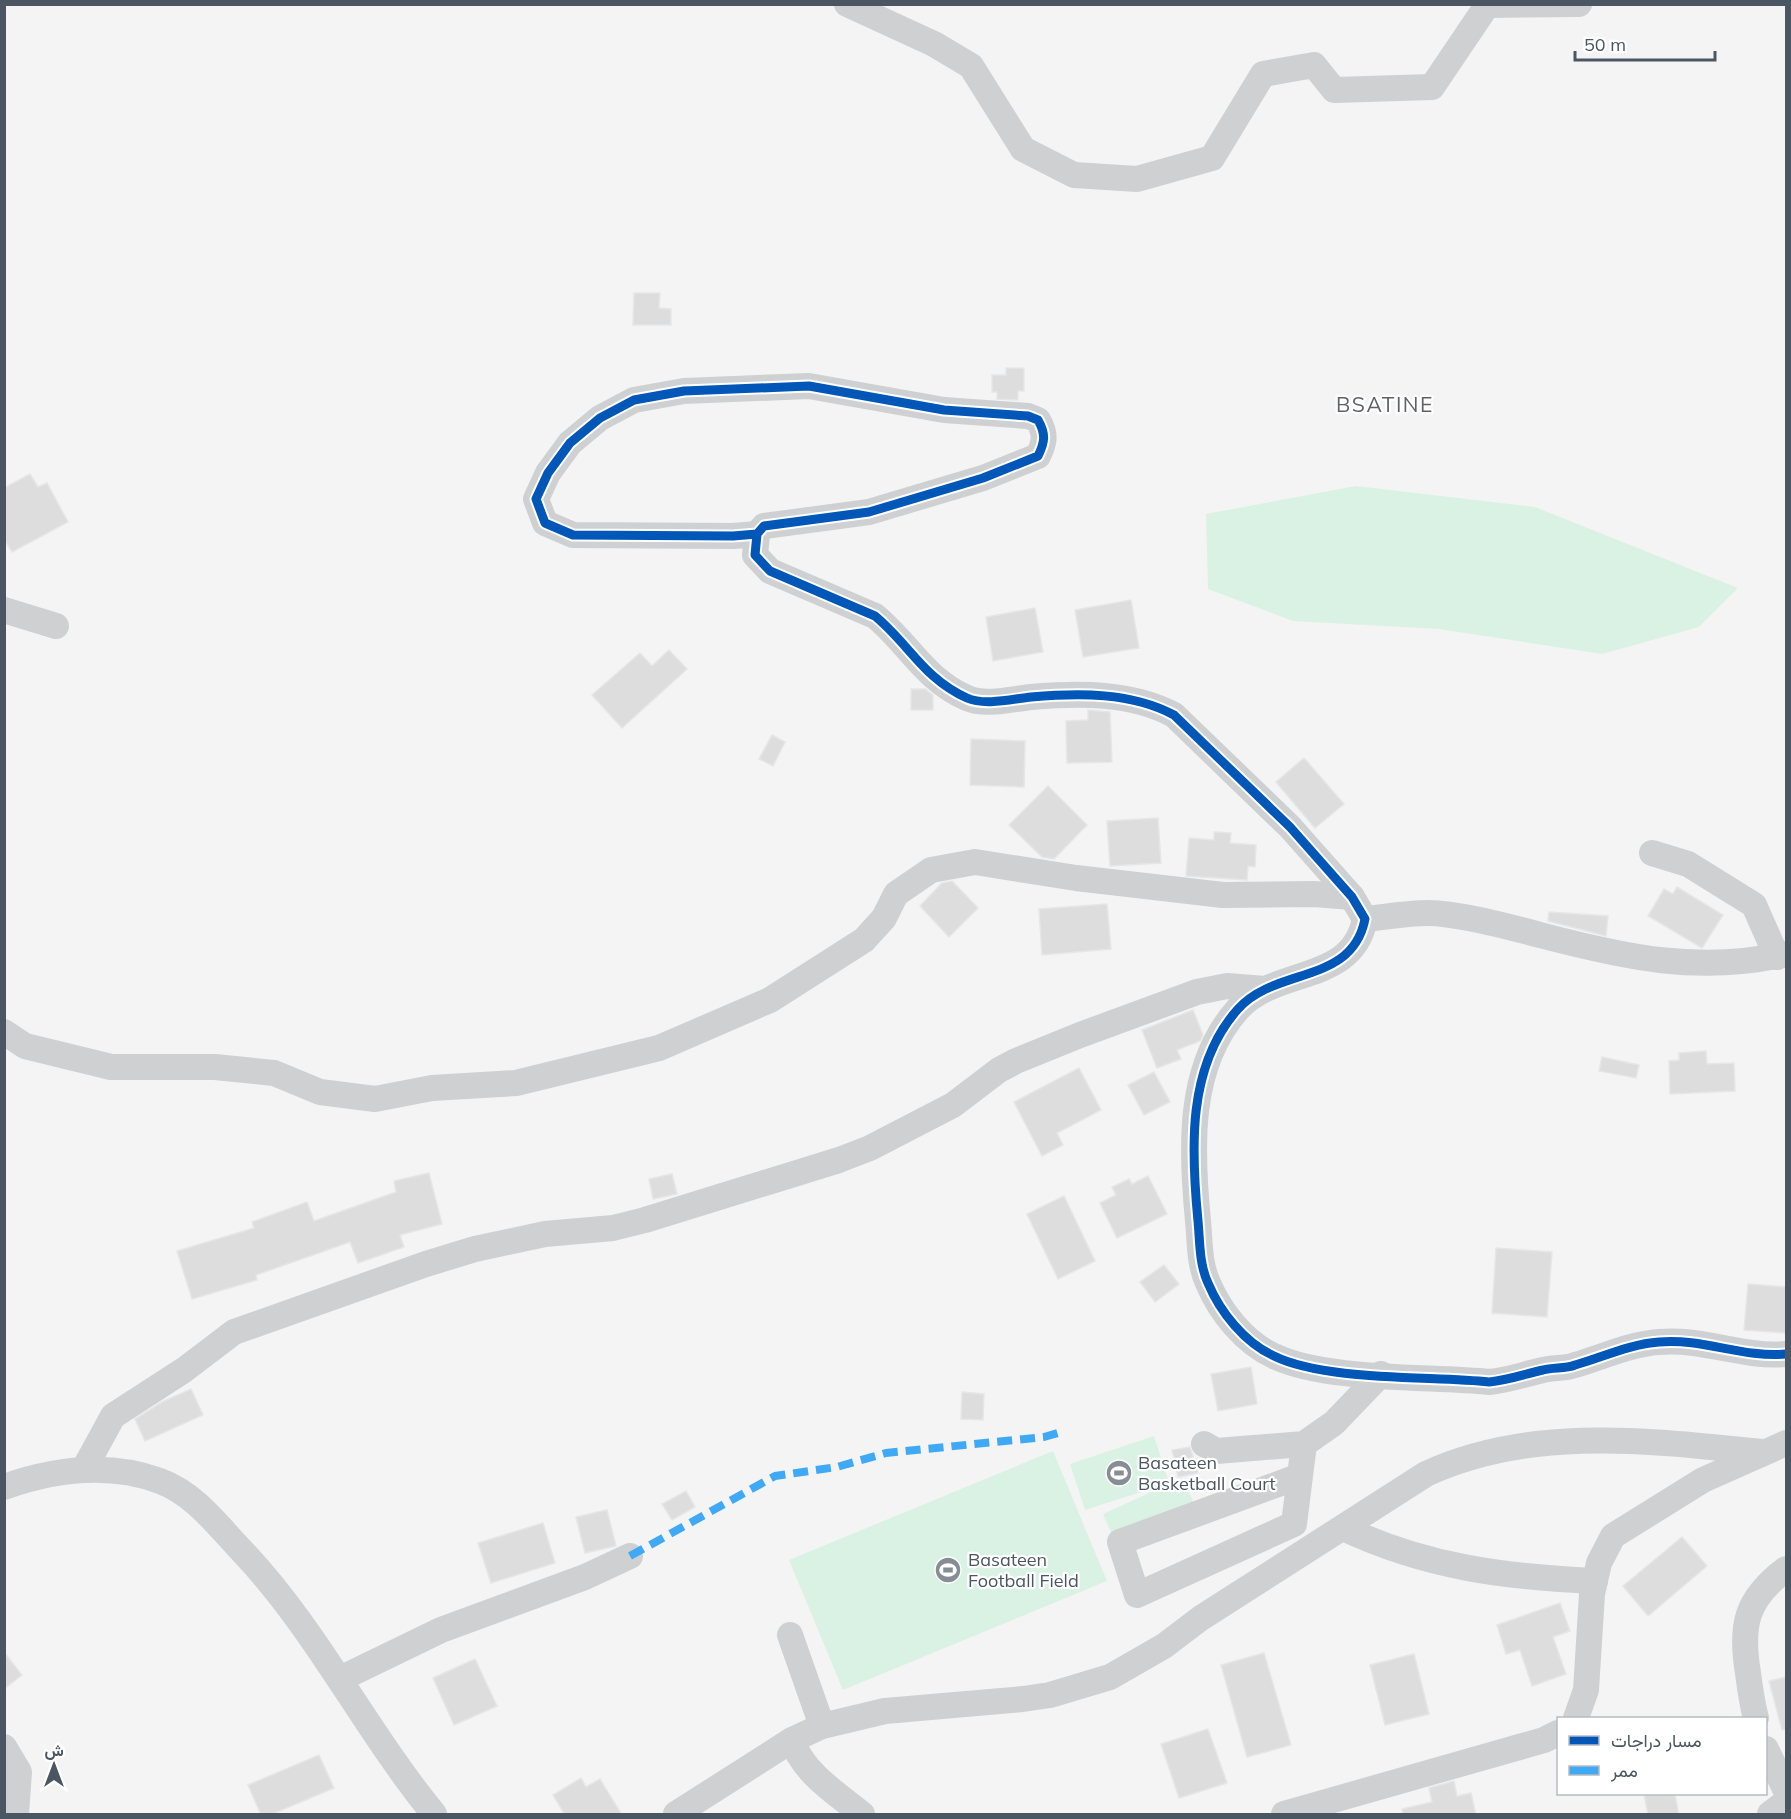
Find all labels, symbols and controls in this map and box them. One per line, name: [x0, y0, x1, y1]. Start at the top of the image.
scale bar: [1575, 24, 1714, 62]
text: 50 m: [1584, 33, 1626, 56]
district label: BSATINE: [1336, 391, 1434, 417]
place label: Basateen Basketball Court: [1138, 1451, 1276, 1495]
sports icon: Basateen Basketball Court: [1104, 1458, 1134, 1488]
place label: Basateen Football Field: [968, 1548, 1079, 1592]
sports icon: Basateen Football Field: [933, 1555, 963, 1585]
legend: [1557, 1717, 1767, 1795]
text: مسار دراجات: [1611, 1729, 1702, 1752]
north arrow: [24, 1735, 84, 1795]
text: ش: [44, 1740, 64, 1760]
text: ممر: [1610, 1759, 1638, 1782]

